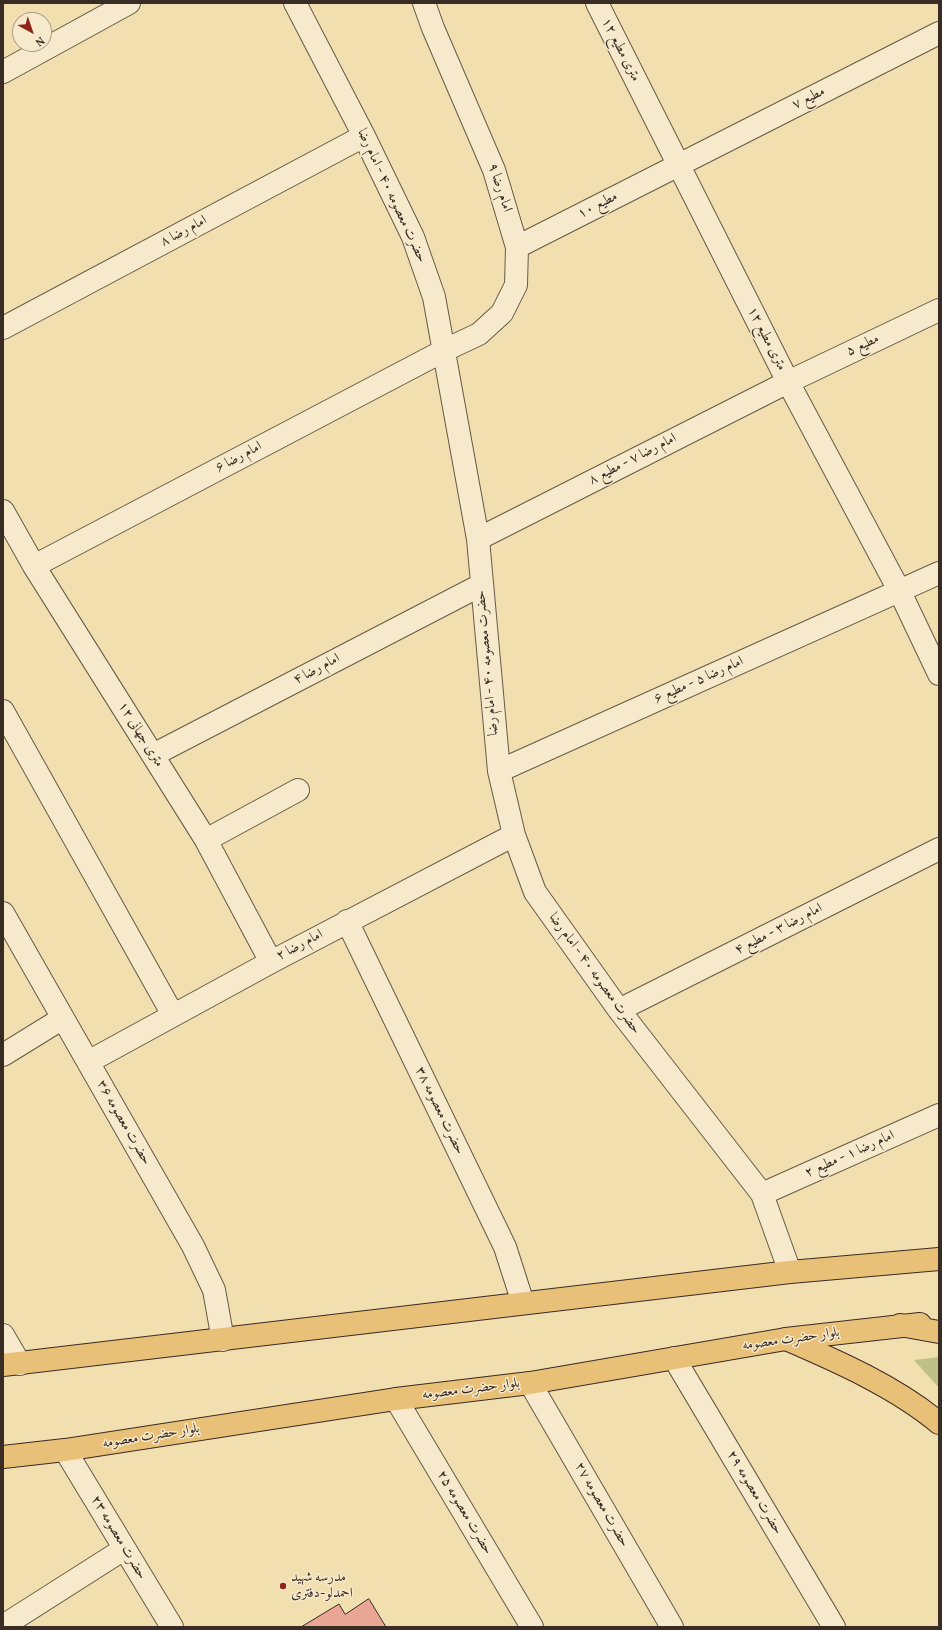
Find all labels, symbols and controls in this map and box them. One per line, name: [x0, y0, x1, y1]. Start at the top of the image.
north arrow: [12, 12, 52, 52]
street label: ۱۲ متری مطیع: [597, 15, 643, 85]
text: N: [32, 32, 47, 49]
street label: مطیع ۷: [790, 84, 828, 114]
street label: حضرت معصومه ۴۰ - امام رضا: [353, 126, 429, 266]
street label: امام رضا ۹: [483, 161, 515, 215]
street label: مطیع ۱۰: [575, 189, 621, 223]
street label: امام رضا ۸: [158, 213, 210, 251]
street label: ۱۲ متری مطیع: [743, 304, 789, 374]
street label: مطیع ۵: [844, 331, 882, 361]
street label: امام رضا ۷ - مطیع ۸: [586, 431, 680, 489]
street label: امام رضا ۶: [213, 439, 265, 477]
street label: حضرت معصومه ۴۰ - امام رضا: [473, 589, 503, 737]
street label: امام رضا ۴: [291, 651, 343, 689]
street label: امام رضا ۵ - مطیع ۶: [652, 654, 746, 708]
street label: ۱۲ متری جهانی: [113, 699, 167, 771]
street label: امام رضا ۳ - مطیع ۴: [732, 901, 826, 959]
street label: حضرت معصومه ۴۰ - امام رضا: [544, 910, 644, 1038]
street label: امام رضا ۲: [274, 927, 326, 965]
street label: حضرت معصومه ۳۸: [411, 1065, 467, 1157]
street label: حضرت معصومه ۳۶: [92, 1078, 154, 1168]
street label: امام رضا ۱ - مطیع ۲: [803, 1128, 897, 1182]
street label: بلوار حضرت معصومه: [741, 1325, 841, 1355]
street label: بلوار حضرت معصومه: [421, 1376, 521, 1404]
street label: بلوار حضرت معصومه: [101, 1421, 201, 1453]
street label: حضرت معصومه ۲۹: [722, 1448, 786, 1538]
street label: حضرت معصومه ۲۷: [570, 1460, 632, 1550]
street label: حضرت معصومه ۲۵: [432, 1468, 496, 1558]
street label: حضرت معصومه ۲۳: [86, 1493, 150, 1583]
place label: مدرسه شهید احمدلو-دفتری: [291, 1570, 353, 1602]
marker: مدرسه شهید احمدلو-دفتری: [278, 1581, 288, 1591]

